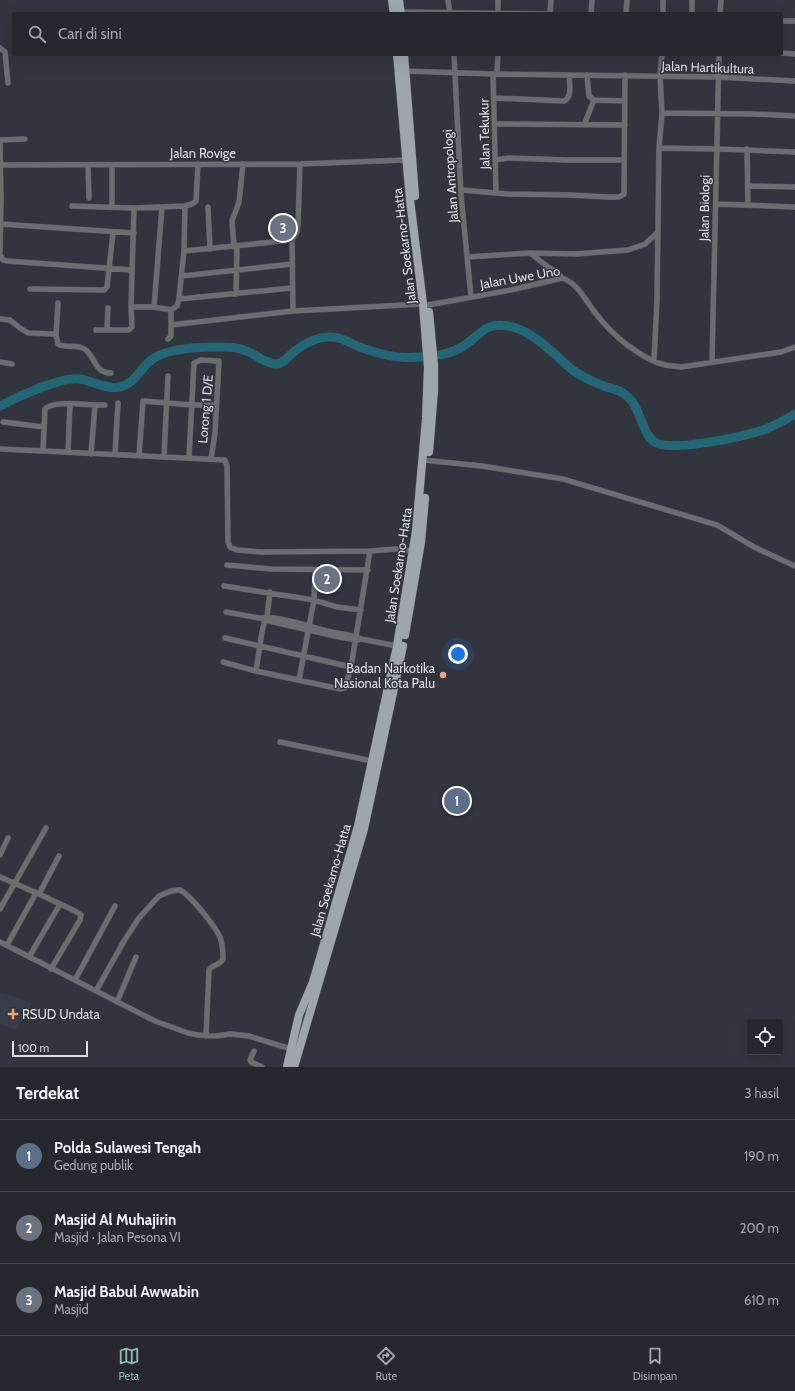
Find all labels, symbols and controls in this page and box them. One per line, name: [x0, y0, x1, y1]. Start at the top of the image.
search box: [12, 12, 783, 56]
icon: search: [26, 23, 48, 45]
text: Cari di sini: [58, 25, 122, 43]
street label: Jalan Hartikultura: [660, 57, 755, 77]
street label: Jalan Tekukur: [475, 98, 493, 171]
street label: Jalan Antropologi: [439, 129, 461, 224]
street label: Jalan Rovige: [169, 145, 236, 161]
street label: Jalan Biologi: [695, 175, 713, 242]
street label: Jalan Soekarno-Hatta: [389, 186, 419, 306]
pin: 3: [270, 213, 296, 243]
street label: Jalan Uwe Uno: [478, 262, 561, 292]
street label: Lorong 1 D/E: [194, 374, 216, 444]
street label: Jalan Soekarno-Hatta: [381, 505, 415, 625]
pin: 2: [314, 564, 340, 594]
your location: [448, 644, 468, 664]
place label: Badan Narkotika Nasional Kota Palu: [334, 660, 436, 691]
marker: Badan Narkotika Nasional Kota Palu: [438, 670, 448, 680]
pin: 1: [444, 786, 470, 816]
street label: Jalan Soekarno-Hatta: [306, 821, 354, 939]
place label: RSUD Undata: [22, 1006, 100, 1022]
marker: RSUD Undata: [7, 1008, 19, 1020]
map controls: [747, 1019, 783, 1055]
button: locate: [747, 1019, 783, 1055]
scale bar: [12, 1039, 88, 1058]
text: 100 m: [18, 1041, 49, 1055]
text: Terdekat: [16, 1083, 79, 1103]
text: 3 hasil: [745, 1085, 779, 1101]
text: Polda Sulawesi Tengah: [54, 1139, 201, 1157]
text: 1: [27, 1148, 31, 1164]
text: 190 m: [744, 1148, 779, 1164]
text: Gedung publik: [54, 1157, 133, 1173]
text: Masjid Al Muhajirin: [54, 1211, 176, 1229]
text: 2: [26, 1220, 32, 1236]
text: 200 m: [740, 1220, 779, 1236]
text: Masjid · Jalan Pesona VI: [54, 1229, 181, 1245]
text: Masjid Babul Awwabin: [54, 1283, 199, 1301]
text: 3: [25, 1292, 33, 1308]
text: 610 m: [744, 1292, 779, 1308]
text: Masjid: [54, 1301, 89, 1317]
tab: Peta: [118, 1345, 140, 1383]
tab: Rute: [375, 1345, 397, 1383]
tab: Disimpan: [633, 1345, 677, 1383]

